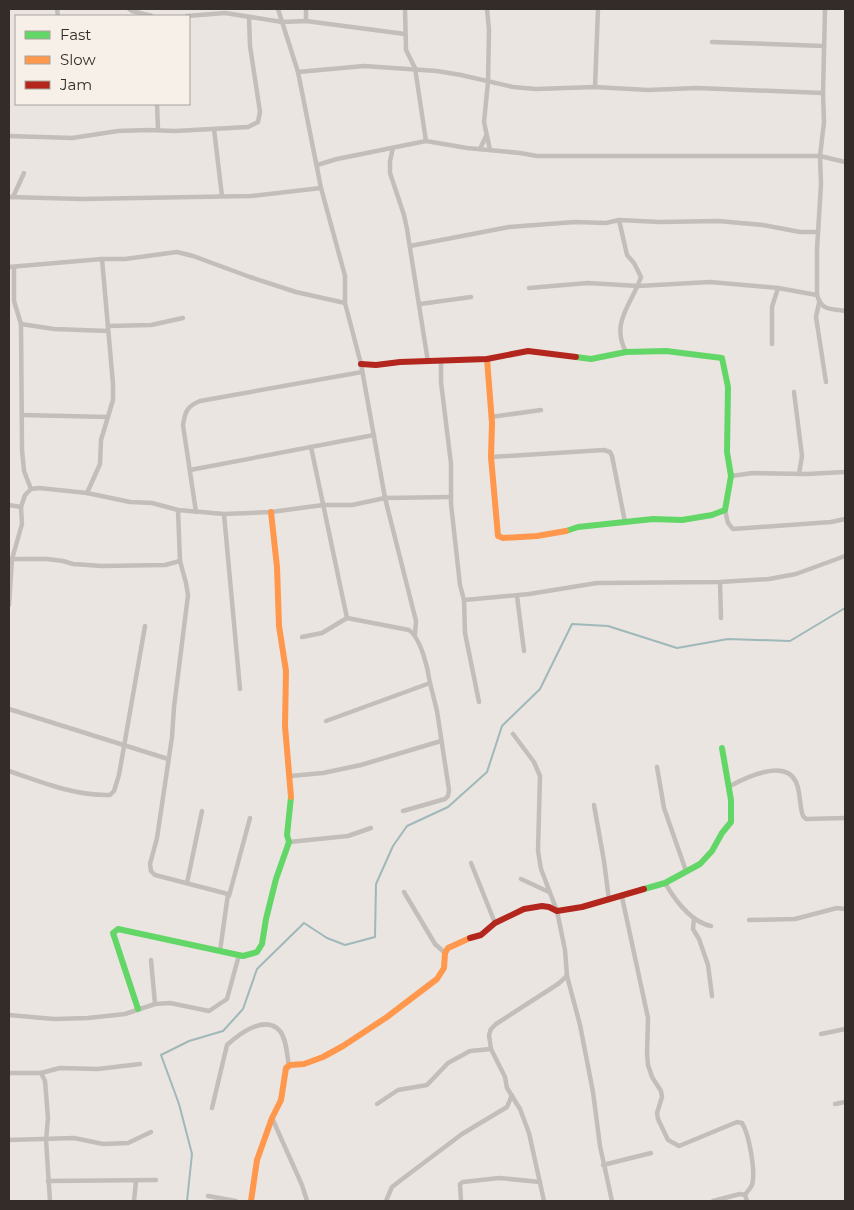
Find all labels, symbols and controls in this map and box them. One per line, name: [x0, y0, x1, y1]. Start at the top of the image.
legend: [15, 15, 190, 105]
text: Fast: [60, 25, 91, 44]
text: Slow: [60, 50, 96, 69]
text: Jam: [59, 75, 92, 94]

